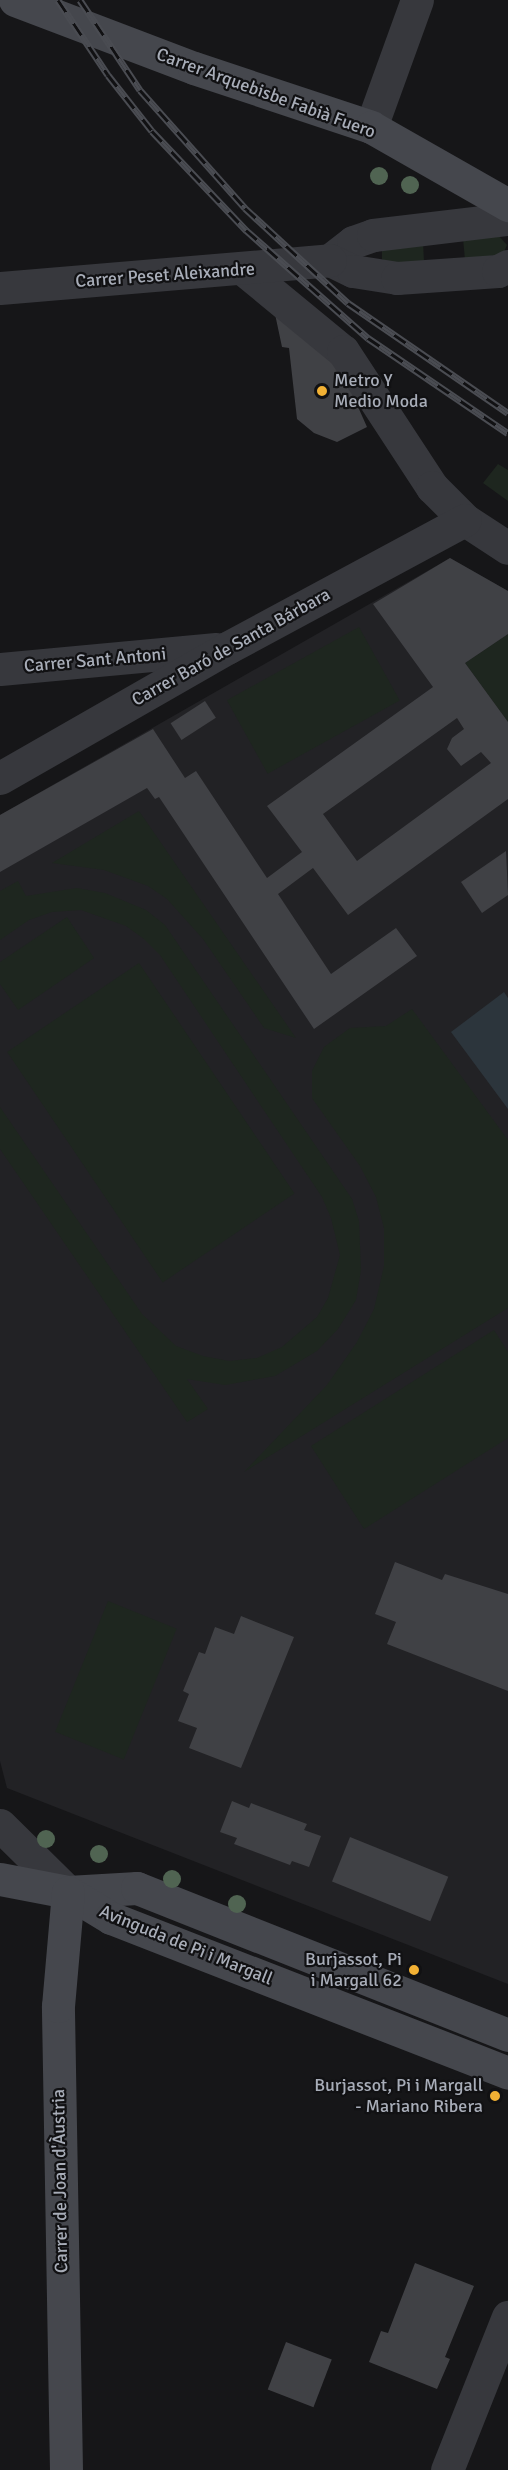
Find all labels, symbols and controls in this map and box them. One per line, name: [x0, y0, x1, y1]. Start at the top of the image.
street label: Carrer Arquebisbe Fabià Fuero: [153, 43, 379, 143]
street label: Carrer Peset Aleixandre: [75, 258, 255, 292]
place label: Metro Y Medio Moda: [334, 370, 428, 412]
marker: Metro Y Medio Moda: [315, 384, 329, 398]
street label: Carrer Baró de Santa Bárbara: [128, 583, 334, 711]
street label: Carrer Sant Antoni: [23, 643, 167, 677]
street label: Avinguda de Pi i Margall: [96, 1900, 276, 1990]
place label: Burjassot, Pi i Margall 62: [305, 1949, 402, 1992]
marker: Burjassot, Pi i Margall 62: [407, 1963, 421, 1977]
place label: Burjassot, Pi i Margall - Mariano Ribera: [314, 2075, 483, 2118]
street label: Carrer de Joan d'Àustria: [48, 2089, 72, 2273]
marker: Burjassot, Pi i Margall - Mariano Ribera: [488, 2089, 502, 2103]

